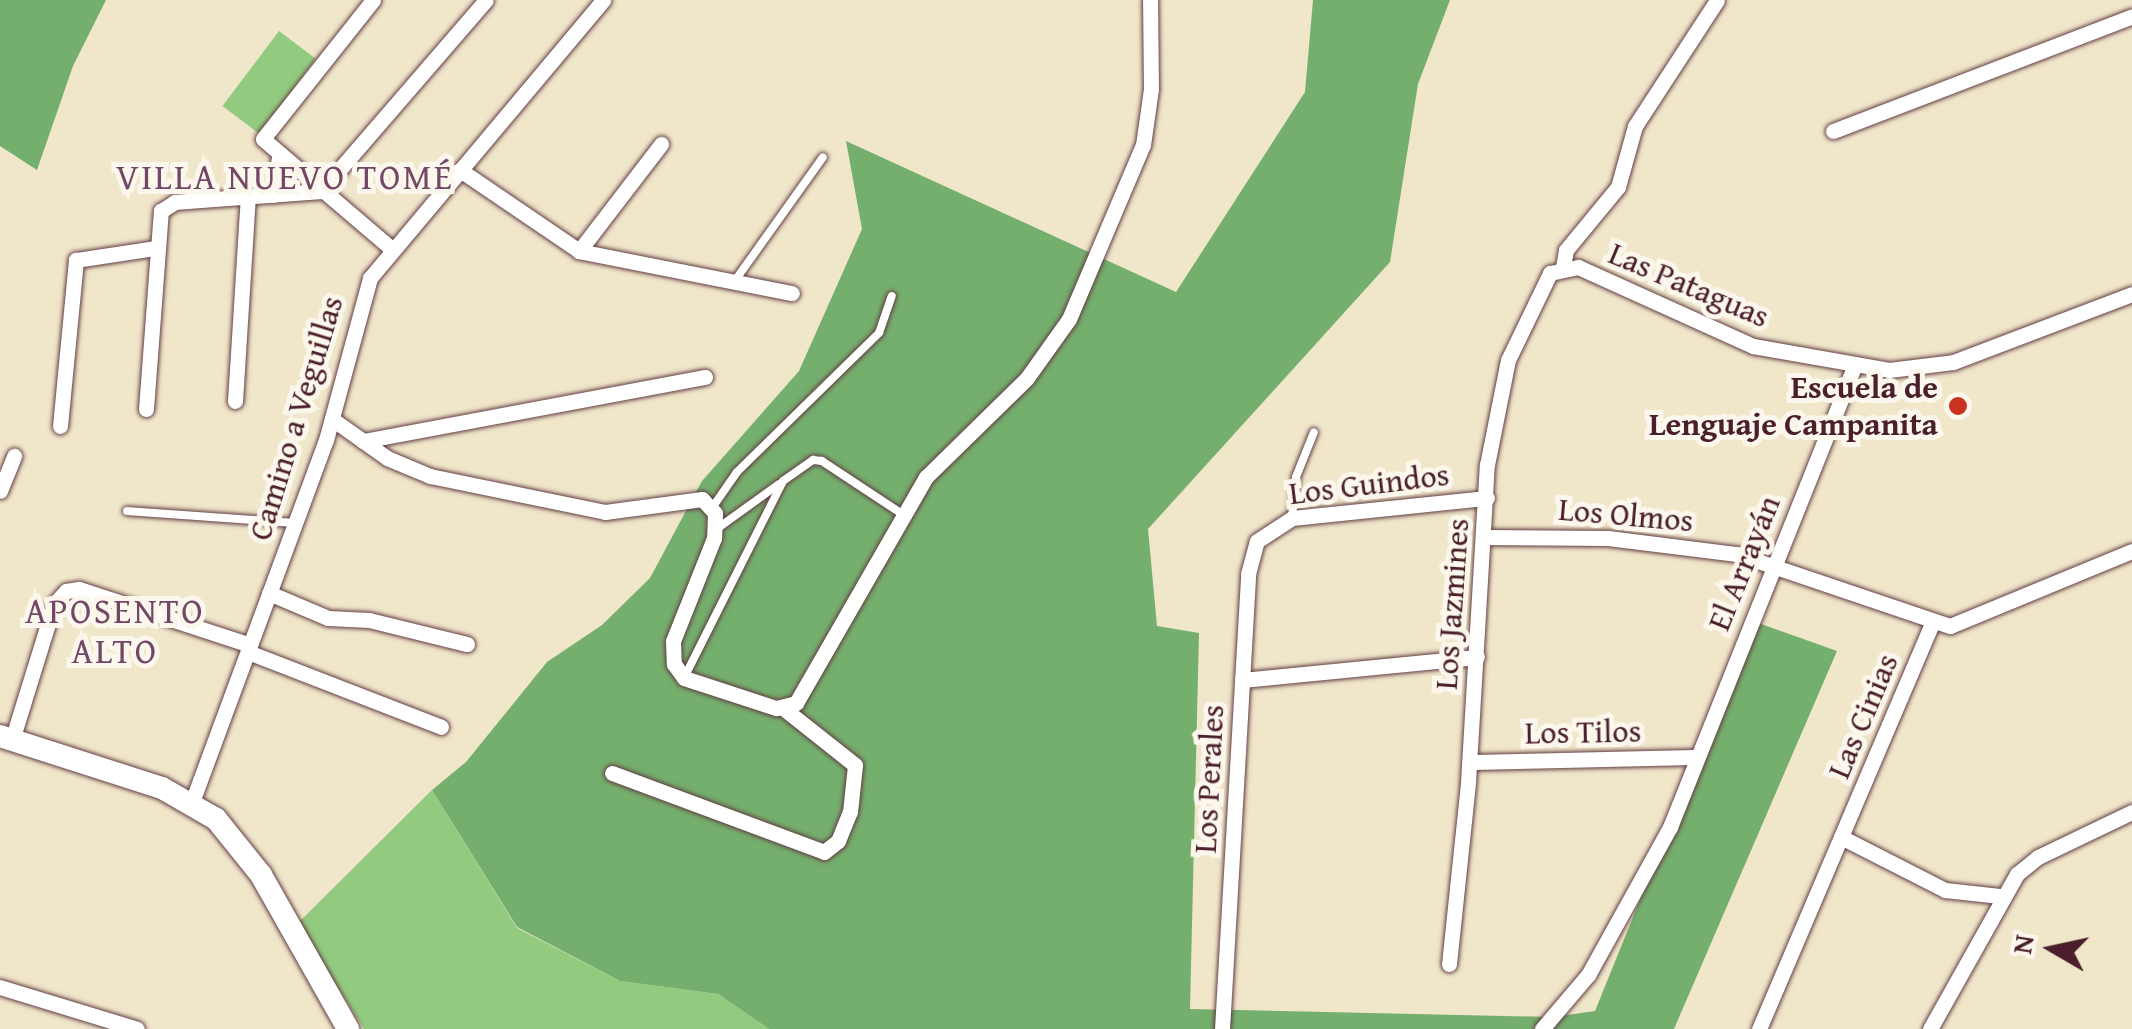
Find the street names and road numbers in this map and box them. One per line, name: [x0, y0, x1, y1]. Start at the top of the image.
street label: Las Pataguas: [1603, 234, 1775, 336]
street label: Camino a Veguillas: [241, 291, 351, 545]
street label: Los Guindos: [1287, 455, 1451, 513]
street label: Los Olmos: [1557, 490, 1695, 540]
street label: El Arrayán: [1700, 490, 1788, 636]
street label: Los Jazmines: [1427, 517, 1477, 691]
street label: Las Cinias: [1820, 648, 1906, 784]
street label: Los Perales: [1186, 704, 1232, 854]
street label: Los Tilos: [1524, 712, 1642, 752]

